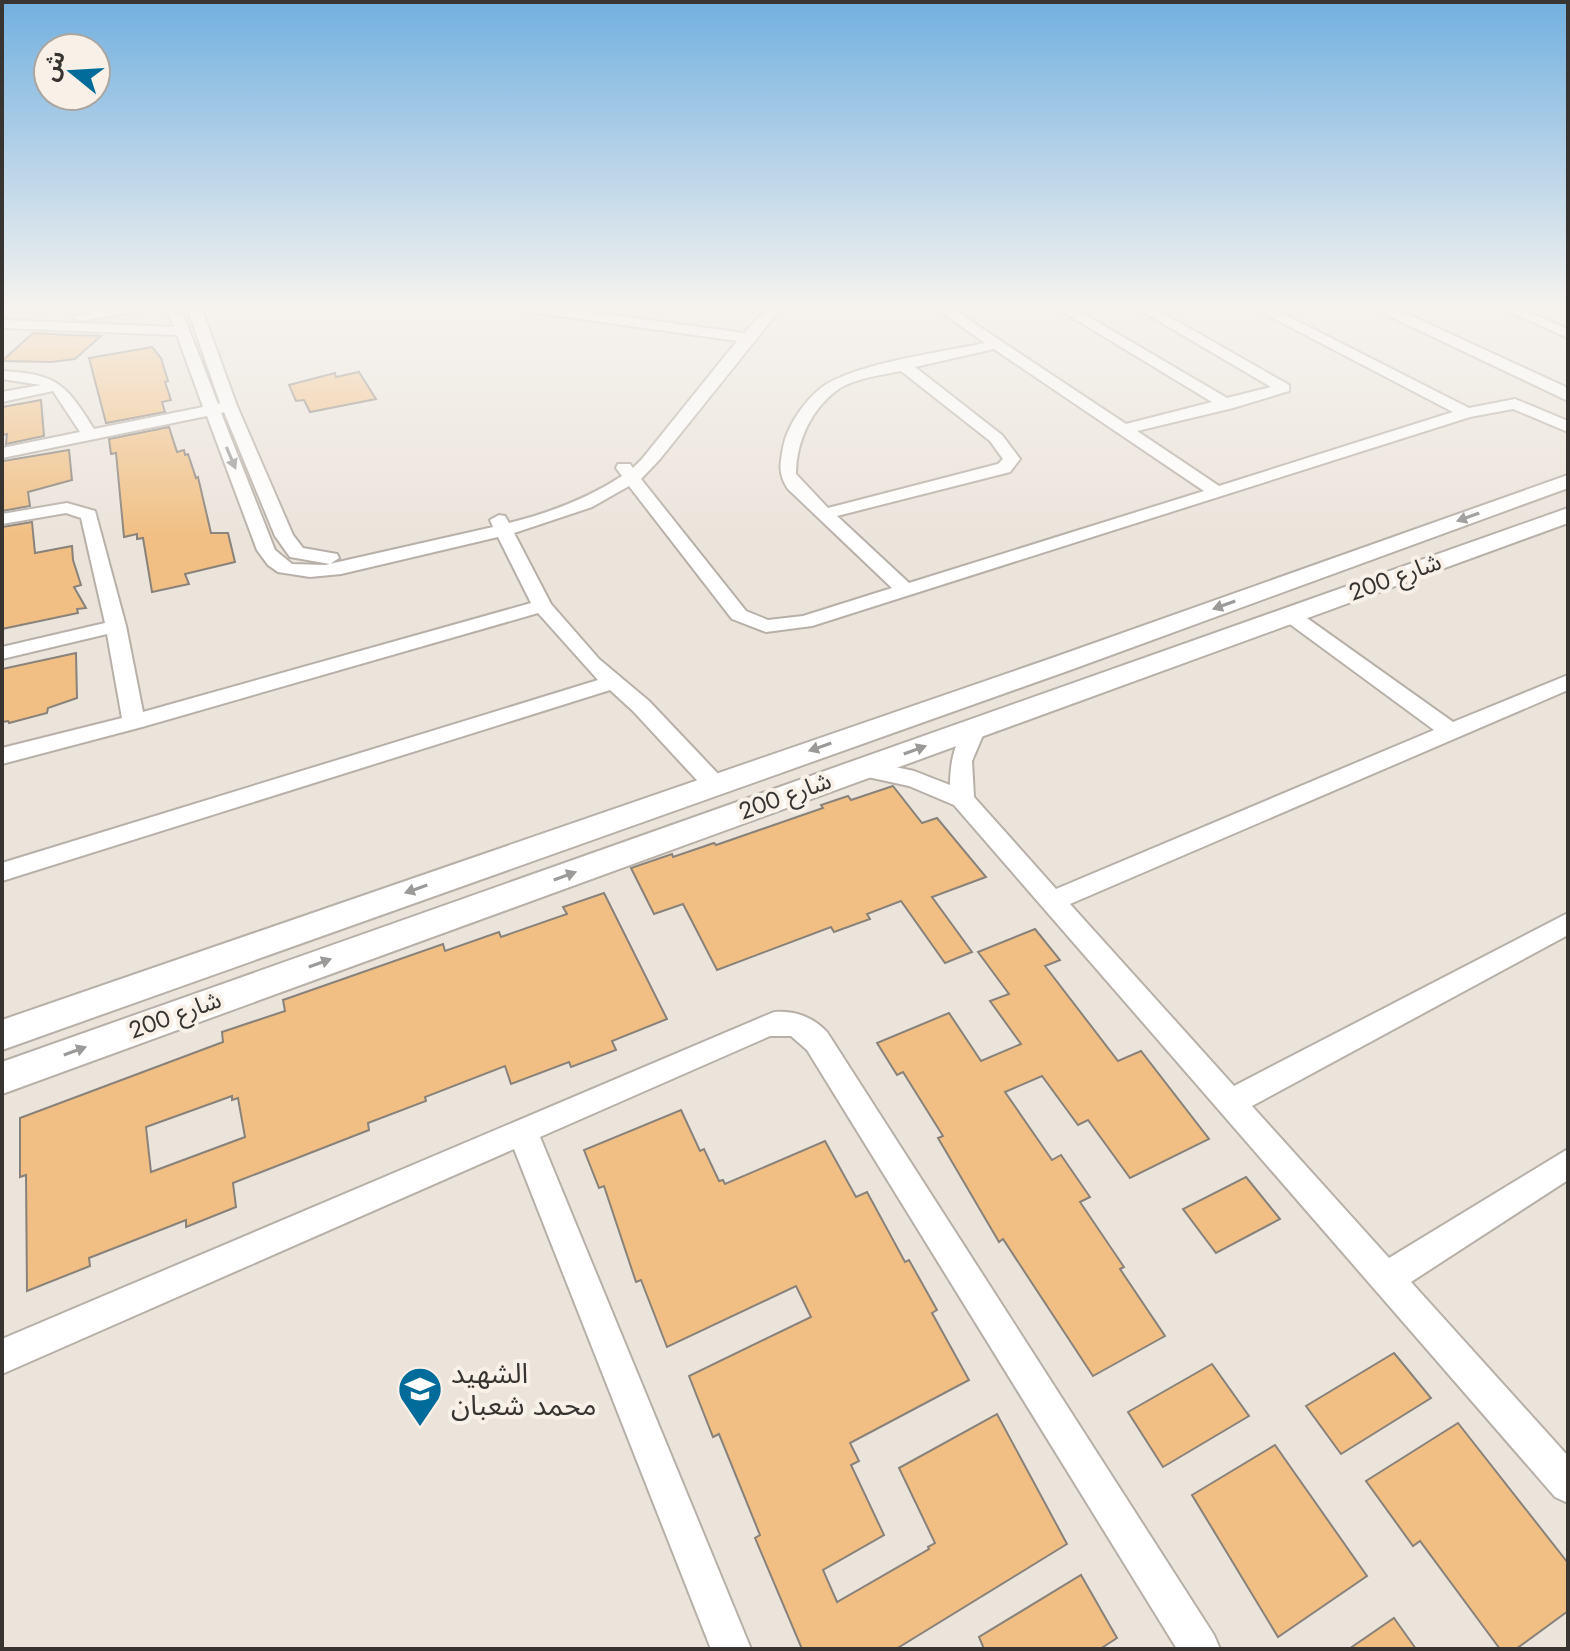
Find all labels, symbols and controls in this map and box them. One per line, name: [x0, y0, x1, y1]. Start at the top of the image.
north arrow: [32, 32, 112, 112]
text: ش: [33, 47, 73, 85]
one-way arrow: [225, 446, 238, 470]
one-way arrow: [1456, 511, 1480, 524]
street label: شارع 200: [1344, 544, 1446, 609]
one-way arrow: [1212, 599, 1236, 612]
one-way arrow: [808, 741, 832, 753]
one-way arrow: [903, 743, 927, 755]
street label: شارع 200: [734, 763, 836, 828]
one-way arrow: [553, 869, 577, 881]
one-way arrow: [404, 883, 428, 896]
one-way arrow: [308, 957, 332, 969]
street label: شارع 200: [124, 982, 226, 1047]
one-way arrow: [64, 1045, 88, 1057]
place label: الشهيد محمد شعبان: [451, 1353, 597, 1426]
school or university icon: الشهيد محمد شعبان: [396, 1365, 444, 1428]

